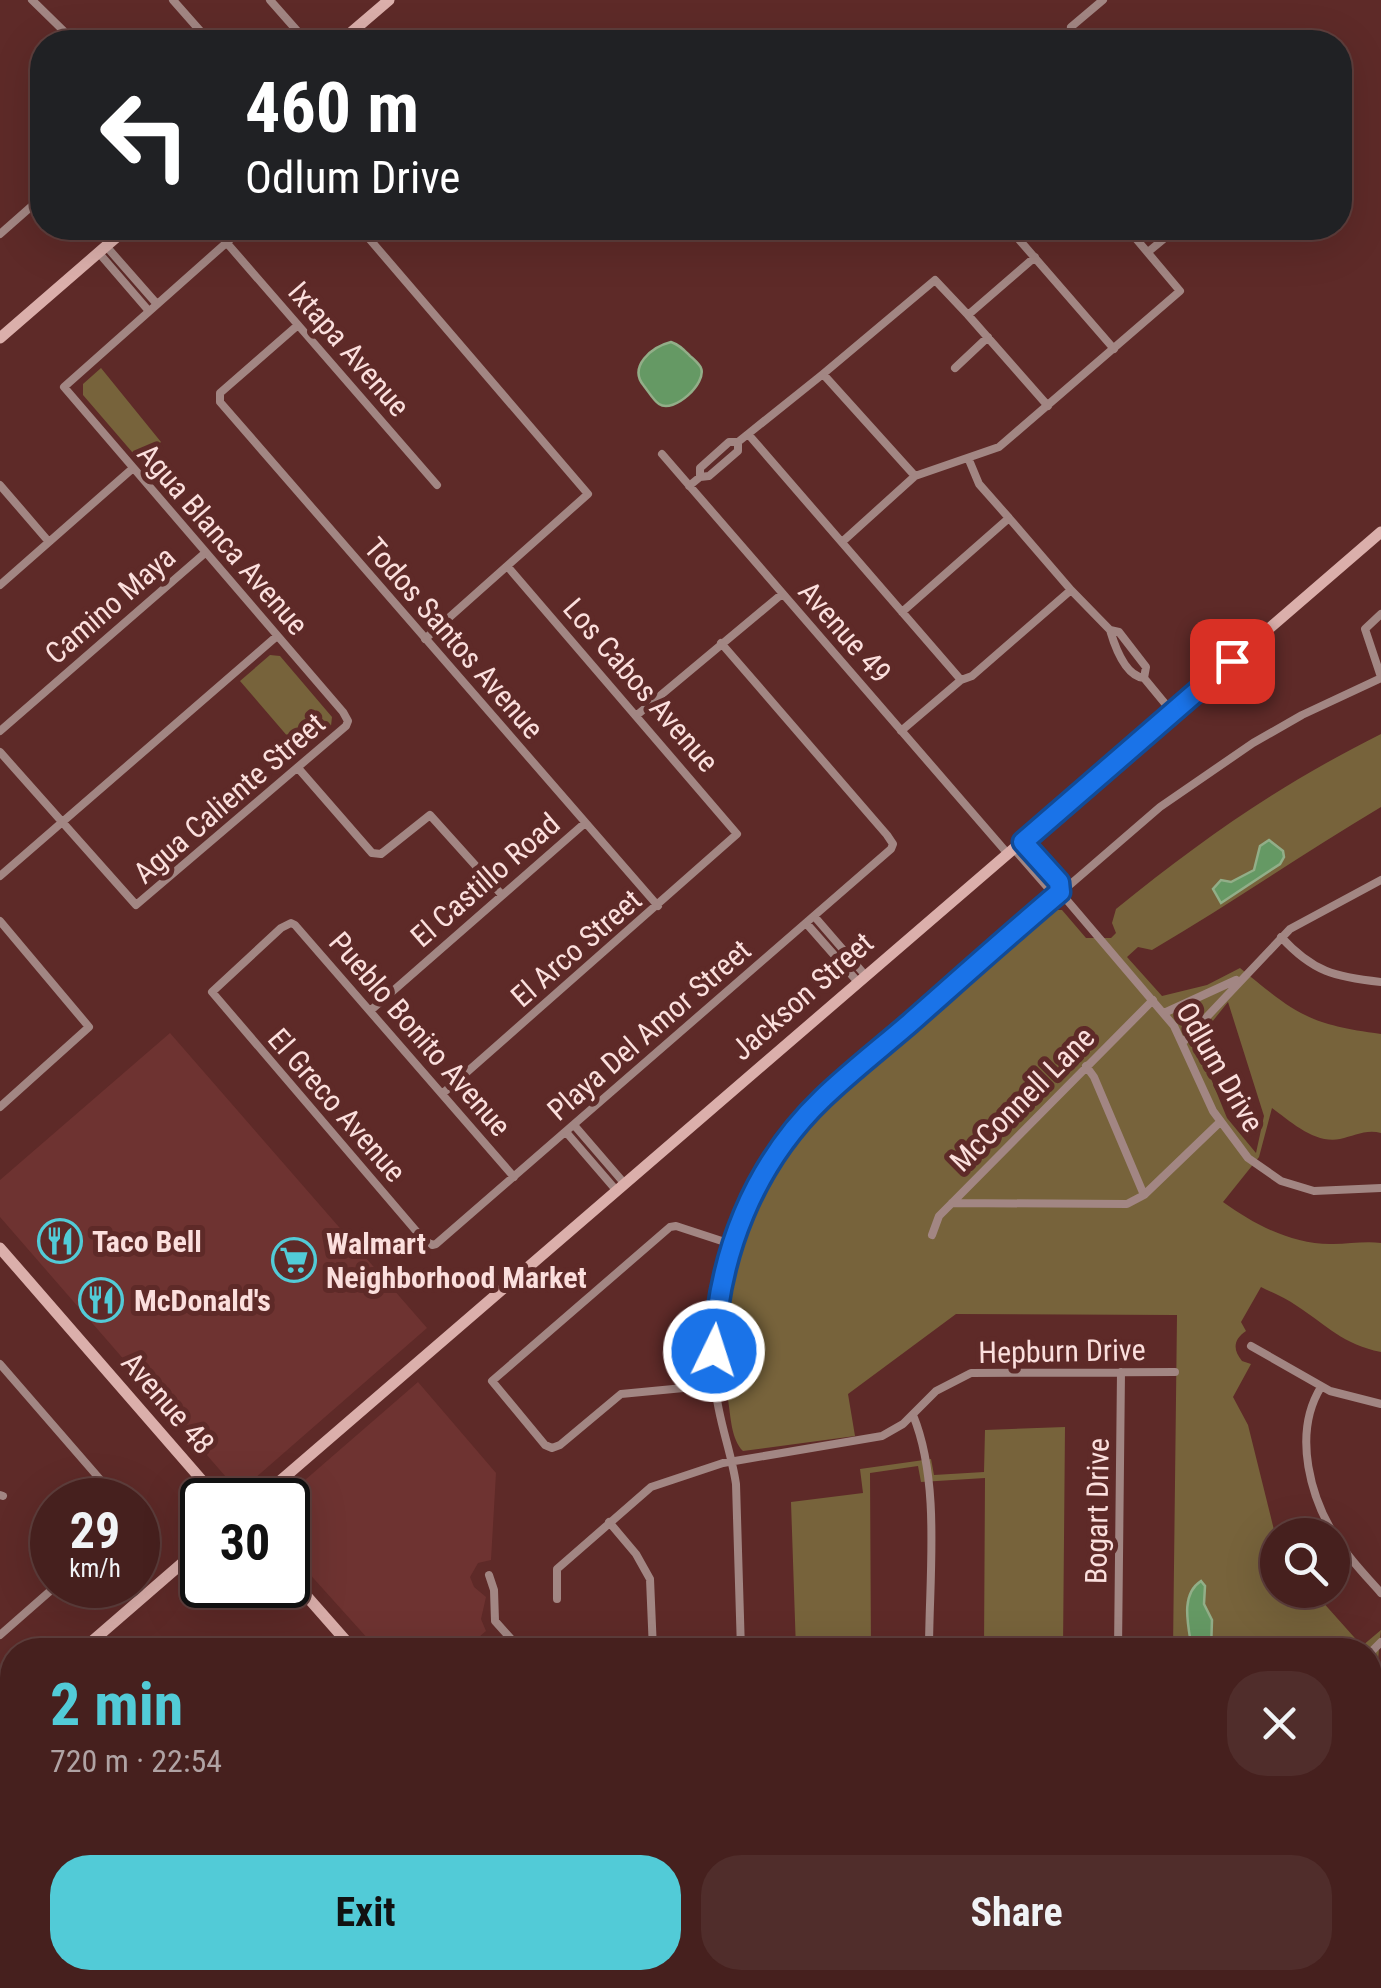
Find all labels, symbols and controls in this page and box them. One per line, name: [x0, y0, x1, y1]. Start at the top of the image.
text: 460 m: [245, 67, 419, 149]
icon: left: [80, 70, 210, 200]
text: Odlum Drive: [245, 151, 460, 204]
street label: Ixtapa Avenue: [281, 275, 417, 423]
street label: Agua Blanca Avenue: [131, 436, 315, 642]
street label: Todos Santos Avenue: [357, 530, 551, 746]
street label: Camino Maya: [38, 539, 182, 671]
street label: Avenue 49: [791, 574, 899, 690]
street label: Los Cabos Avenue: [556, 591, 726, 779]
pin: [1190, 619, 1275, 704]
icon: arrive: [1205, 634, 1260, 689]
street label: Agua Caliente Street: [126, 706, 332, 890]
street label: El Castillo Road: [404, 806, 566, 954]
street label: El Arco Street: [504, 882, 648, 1014]
street label: Pueblo Bonito Avenue: [322, 925, 518, 1143]
street label: Jackson Street: [724, 925, 880, 1067]
street label: Playa Del Amor Street: [540, 932, 758, 1128]
street label: Odlum Drive: [1169, 996, 1271, 1138]
street label: McConnell Lane: [943, 1020, 1101, 1178]
street label: El Greco Avenue: [261, 1021, 413, 1189]
restaurant icon: Taco Bell: [37, 1218, 83, 1264]
place label: Taco Bell: [92, 1224, 202, 1259]
place label: Walmart Neighborhood Market: [326, 1226, 587, 1295]
supermarket icon: Walmart Neighborhood Market: [271, 1237, 317, 1283]
restaurant icon: McDonald's: [78, 1277, 124, 1323]
place label: McDonald's: [134, 1283, 271, 1318]
position arrow: [662, 1299, 766, 1403]
street label: Hepburn Drive: [978, 1332, 1146, 1370]
street label: Avenue 48: [114, 1345, 222, 1461]
street label: Bogart Drive: [1078, 1438, 1116, 1584]
speed limit sign: 30: [180, 1478, 310, 1608]
text: 29: [70, 1502, 120, 1560]
map controls: [1260, 1518, 1350, 1608]
button: search: [1260, 1518, 1350, 1608]
text: km/h: [69, 1554, 121, 1583]
text: 2 min: [50, 1669, 183, 1740]
button: close: [1227, 1671, 1332, 1776]
text: 720 m · 22:54: [50, 1742, 222, 1780]
button: Exit: [50, 1855, 681, 1970]
button: Share: [701, 1855, 1332, 1970]

